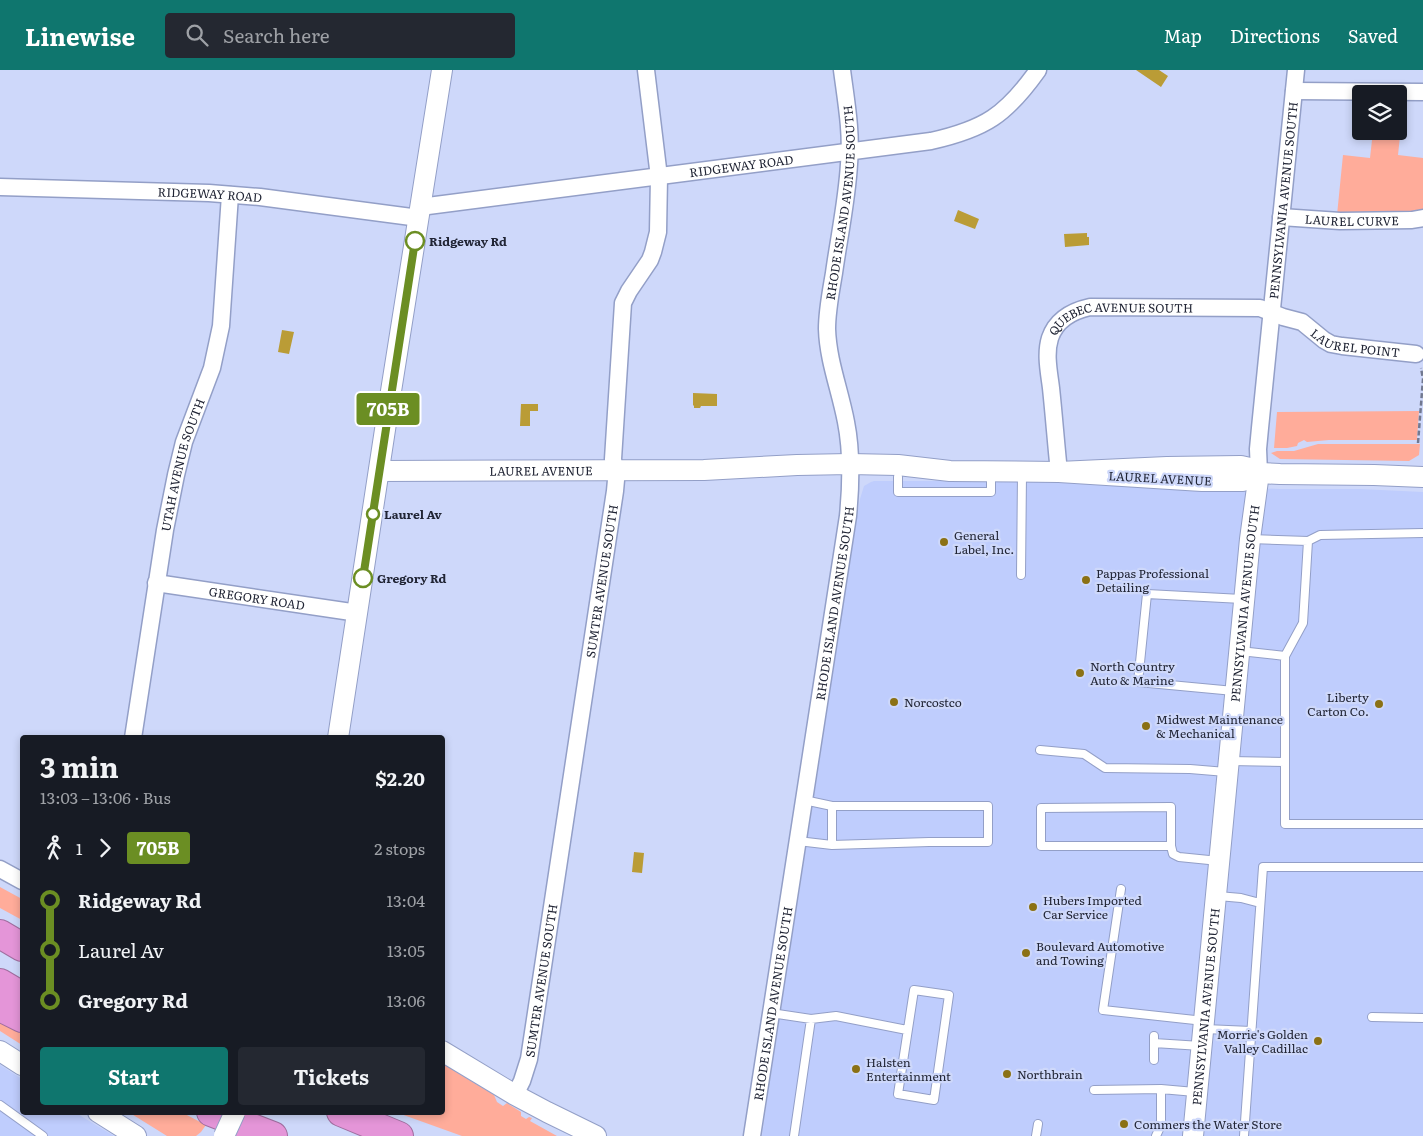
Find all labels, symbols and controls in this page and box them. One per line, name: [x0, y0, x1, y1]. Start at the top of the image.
search box: [165, 13, 515, 58]
text: Linewise: [25, 18, 135, 53]
icon: search: [183, 21, 211, 49]
text: Search here: [223, 21, 330, 49]
text: Map: [1164, 22, 1202, 49]
text: Directions: [1230, 22, 1320, 49]
text: Saved: [1348, 22, 1398, 49]
map controls: [1352, 85, 1407, 140]
button: layers: [1352, 85, 1407, 140]
street label: PENNSYLVANIA AVENUE SOUTH: [1264, 101, 1302, 300]
street label: RHODE ISLAND AVENUE SOUTH: [821, 104, 859, 301]
street label: RIDGEWAY ROAD: [688, 150, 794, 181]
street label: RIDGEWAY ROAD: [157, 183, 263, 206]
street label: LAUREL CURVE: [1304, 210, 1399, 230]
marker: Ridgeway Rd: [405, 231, 425, 251]
place label: Ridgeway Rd: [429, 232, 507, 250]
street label: QUEBEC AVENUE SOUTH: [1044, 298, 1193, 338]
street label: LAUREL POINT: [1307, 324, 1401, 361]
line badge: 705B: [353, 393, 423, 425]
text: 705B: [366, 395, 410, 422]
street label: UTAH AVENUE SOUTH: [156, 396, 209, 533]
street label: LAUREL AVENUE: [489, 461, 593, 480]
street label: LAUREL AVENUE: [1108, 466, 1212, 490]
street label: SUMTER AVENUE SOUTH: [581, 503, 622, 659]
street label: PENNSYLVANIA AVENUE SOUTH: [1225, 504, 1264, 703]
place label: Laurel Av: [384, 505, 442, 523]
street label: RHODE ISLAND AVENUE SOUTH: [811, 506, 858, 702]
marker: Laurel Av: [366, 507, 380, 521]
place label: General Label, Inc.: [954, 526, 1014, 558]
marker: General Label, Inc.: [938, 536, 950, 548]
place label: Pappas Professional Detailing: [1096, 564, 1209, 596]
marker: Gregory Rd: [353, 568, 373, 588]
place label: Gregory Rd: [377, 569, 447, 587]
marker: Pappas Professional Detailing: [1080, 574, 1092, 586]
street label: GREGORY ROAD: [208, 582, 306, 614]
place label: North Country Auto & Marine: [1090, 657, 1175, 689]
marker: North Country Auto & Marine: [1074, 667, 1086, 679]
place label: Liberty Carton Co.: [1307, 688, 1369, 720]
place label: Norcostco: [904, 693, 962, 711]
marker: Norcostco: [888, 696, 900, 708]
marker: Liberty Carton Co.: [1373, 698, 1385, 710]
place label: Midwest Maintenance & Mechanical: [1156, 710, 1283, 742]
marker: Midwest Maintenance & Mechanical: [1140, 720, 1152, 732]
text: 3 min: [40, 745, 119, 787]
text: $2.20: [375, 764, 425, 792]
text: 13:03 – 13:06 · Bus: [40, 785, 171, 809]
icon: walk: [40, 834, 68, 862]
icon: forward: [91, 834, 119, 862]
text: 705B: [137, 834, 180, 861]
text: 1: [76, 836, 83, 860]
text: 2 stops: [374, 836, 425, 860]
text: Ridgeway Rd: [78, 886, 202, 914]
text: 13:04: [386, 888, 425, 912]
place label: Hubers Imported Car Service: [1043, 891, 1143, 923]
marker: Hubers Imported Car Service: [1027, 901, 1039, 913]
street label: SUMTER AVENUE SOUTH: [520, 903, 561, 1059]
street label: RHODE ISLAND AVENUE SOUTH: [749, 905, 796, 1102]
street label: PENNSYLVANIA AVENUE SOUTH: [1187, 907, 1224, 1106]
text: Laurel Av: [78, 936, 164, 964]
place label: Boulevard Automotive and Towing: [1036, 937, 1164, 969]
text: 13:05: [387, 938, 425, 962]
marker: Boulevard Automotive and Towing: [1020, 947, 1032, 959]
text: Gregory Rd: [78, 986, 188, 1014]
text: 13:06: [387, 988, 425, 1012]
place label: Morrie's Golden Valley Cadillac: [1217, 1025, 1308, 1057]
marker: Morrie's Golden Valley Cadillac: [1312, 1035, 1324, 1047]
button: Start: [40, 1047, 228, 1105]
button: Tickets: [238, 1047, 425, 1105]
place label: Halsten Entertainment: [866, 1053, 951, 1085]
marker: Halsten Entertainment: [850, 1063, 862, 1075]
place label: Northbrain: [1017, 1065, 1083, 1083]
marker: Northbrain: [1001, 1068, 1013, 1080]
place label: Commers the Water Store: [1134, 1115, 1282, 1133]
marker: Commers the Water Store: [1118, 1118, 1130, 1130]

